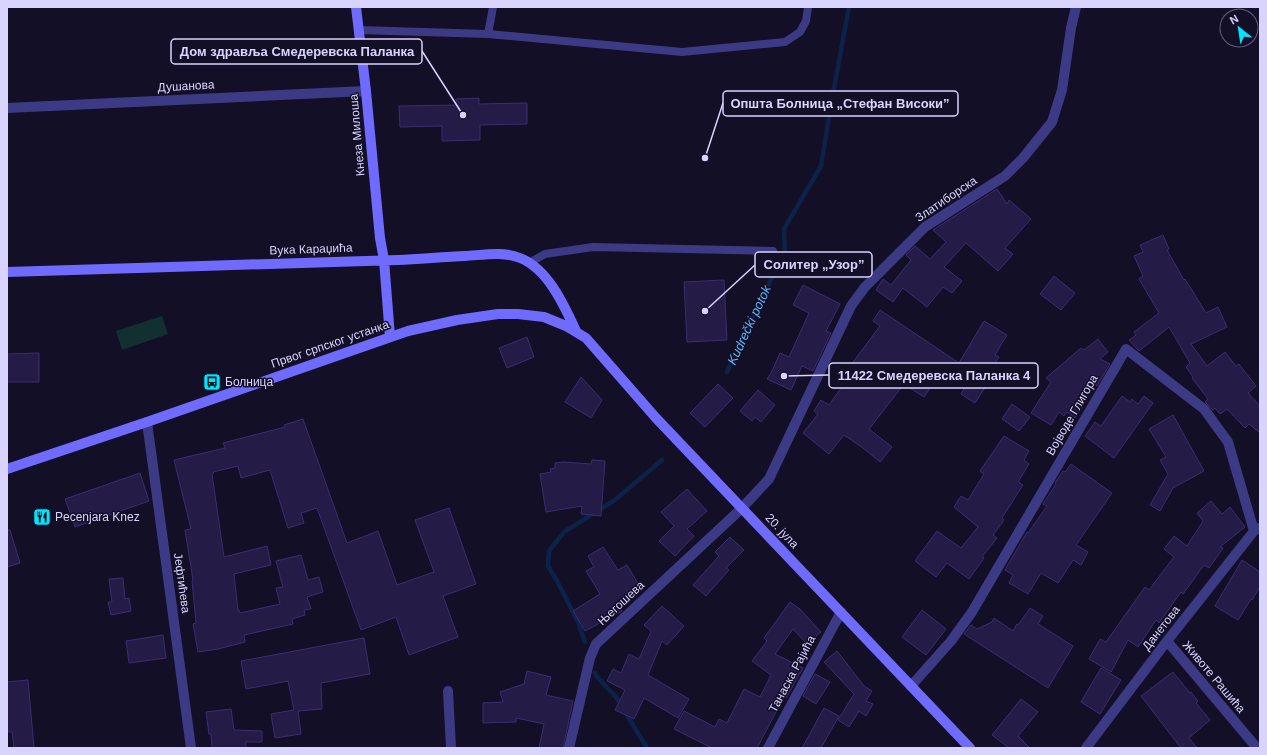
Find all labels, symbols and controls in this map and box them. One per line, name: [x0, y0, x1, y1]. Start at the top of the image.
north arrow: [1219, 8, 1259, 48]
text: N: [1228, 12, 1240, 27]
callout: Дом здравља Смедеревска Паланка: [171, 39, 422, 64]
text: Дом здравља Смедеревска Паланка: [180, 44, 415, 59]
street label: Душанова: [157, 78, 215, 94]
callout: Општа Болница „Стефан Високи”: [723, 91, 958, 116]
street label: Кнеза Милоша: [346, 93, 368, 177]
text: Општа Болница „Стефан Високи”: [730, 96, 950, 111]
street label: Златиборска: [913, 173, 980, 225]
street label: Вука Караџића: [269, 241, 353, 257]
callout: Солитер „Узор”: [755, 252, 872, 277]
text: Солитер „Узор”: [764, 257, 864, 272]
water label: Kudrečki potok: [724, 282, 775, 367]
street label: Првог српског устанка: [269, 317, 391, 371]
callout: 11422 Смедеревска Паланка 4: [829, 363, 1038, 388]
text: 11422 Смедеревска Паланка 4: [838, 368, 1031, 383]
bus stop icon: Болница: [202, 372, 222, 392]
street label: Војводе Глигора: [1043, 372, 1101, 458]
place label: Болница: [225, 375, 273, 389]
restaurant icon: Pecenjara Knez: [32, 507, 52, 527]
place label: Pecenjara Knez: [55, 510, 140, 524]
street label: 20. јула: [763, 511, 802, 551]
street label: Јефтићева: [171, 552, 193, 614]
street label: Његошева: [595, 578, 648, 628]
street label: Данетова: [1139, 603, 1183, 653]
street label: Танаска Рајића: [766, 633, 818, 715]
street label: Животе Рашића: [1180, 638, 1248, 716]

